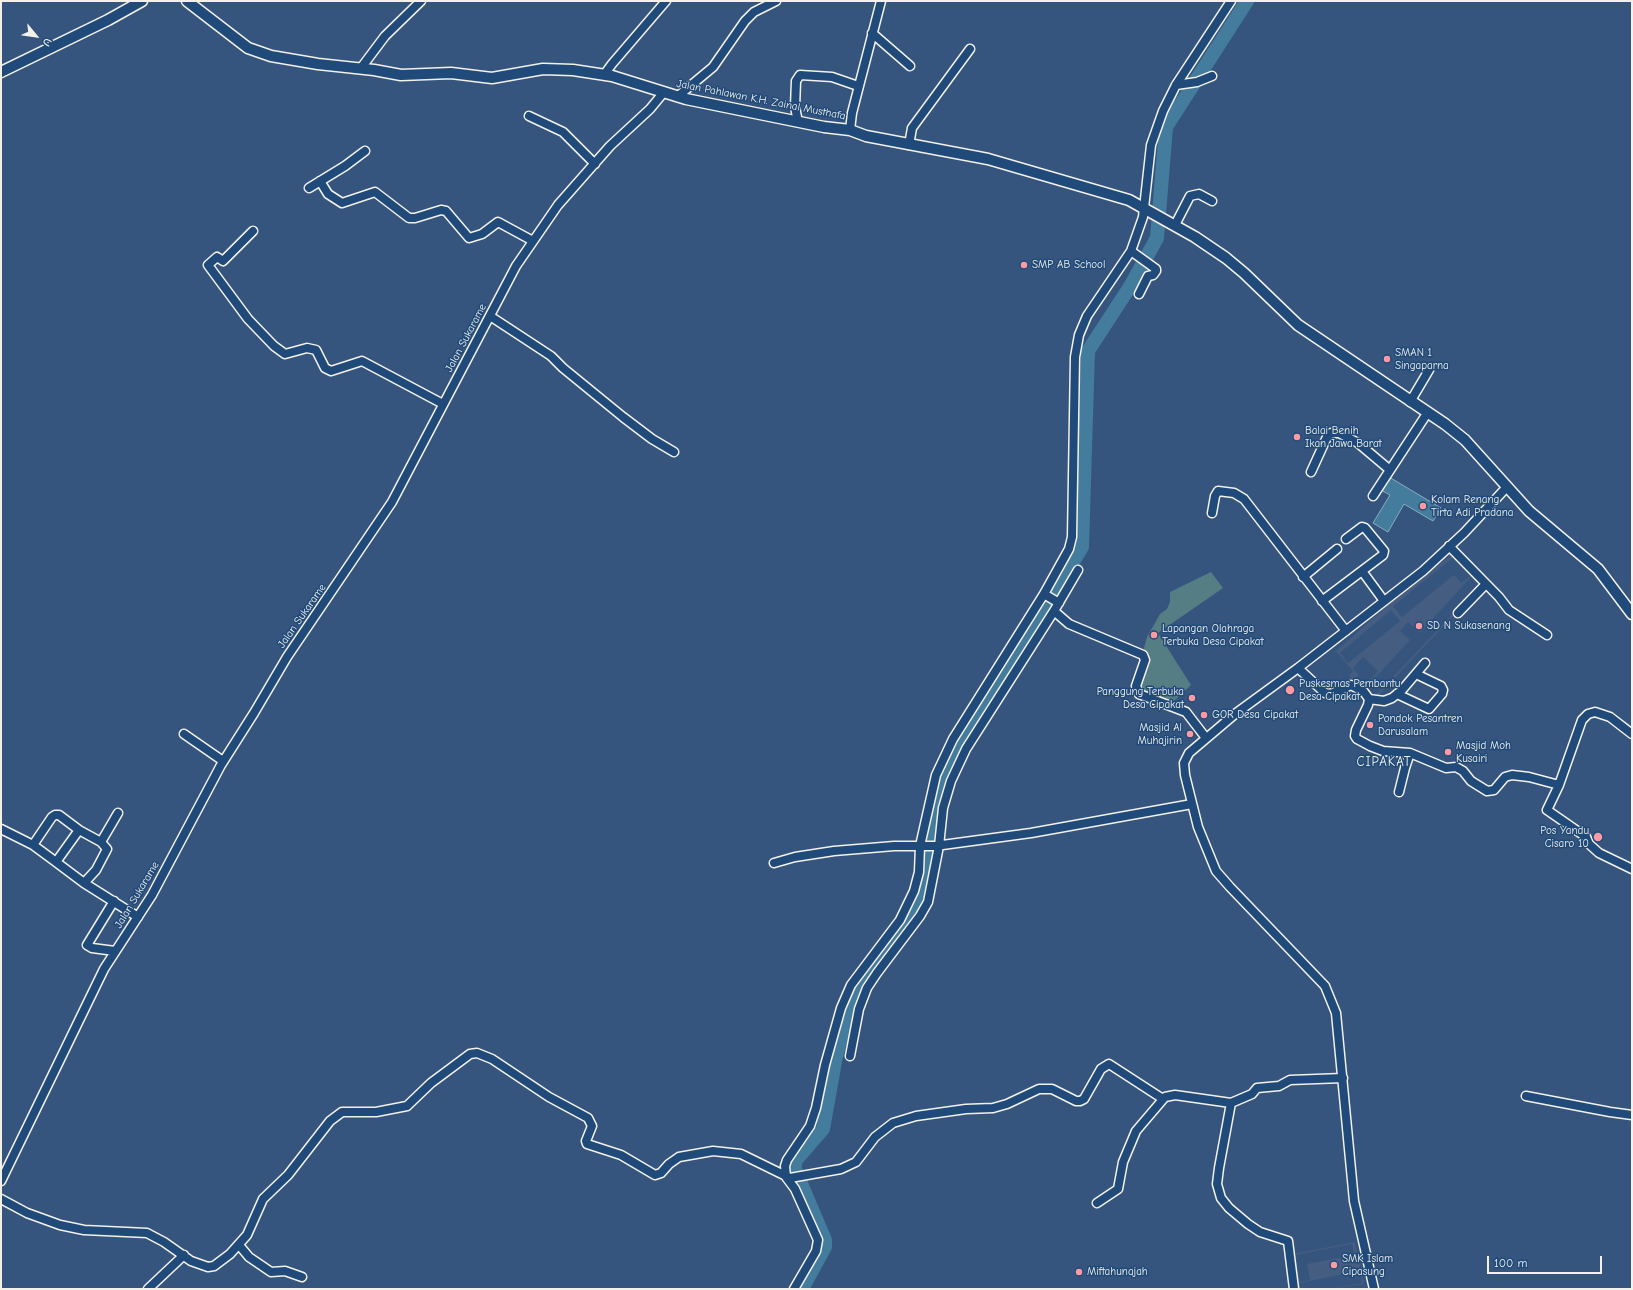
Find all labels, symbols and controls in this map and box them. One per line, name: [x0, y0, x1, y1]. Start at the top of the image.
north arrow: [16, 16, 56, 56]
text: U: [39, 36, 54, 48]
street label: Jalan Pahlawan K.H. Zainal Musthafa: [675, 77, 847, 123]
place label: SMP AB School: [1032, 258, 1105, 272]
marker: SMP AB School: [1019, 260, 1029, 270]
street label: Jalan Sukarame: [442, 302, 490, 374]
place label: SMAN 1 Singaparna: [1395, 346, 1449, 372]
marker: SMAN 1 Singaparna: [1382, 354, 1392, 364]
place label: Balai Benih Ikan Jawa Barat: [1305, 424, 1382, 450]
marker: Balai Benih Ikan Jawa Barat: [1292, 432, 1302, 442]
place label: Kolam Renang Tirta Adi Pradana: [1431, 493, 1513, 519]
marker: Kolam Renang Tirta Adi Pradana: [1418, 501, 1428, 511]
street label: Jalan Sukarame: [275, 581, 329, 651]
place label: SD N Sukasenang: [1427, 619, 1511, 633]
marker: SD N Sukasenang: [1414, 621, 1424, 631]
place label: Lapangan Olahraga Terbuka Desa Cipakat: [1162, 622, 1264, 648]
marker: Lapangan Olahraga Terbuka Desa Cipakat: [1149, 630, 1159, 640]
place label: Puskesmas Pembantu Desa Cipakat: [1299, 677, 1400, 703]
marker: Puskesmas Pembantu Desa Cipakat: [1284, 684, 1296, 696]
place label: Panggung Terbuka Desa Cipakat: [1097, 685, 1184, 711]
marker: Panggung Terbuka Desa Cipakat: [1187, 693, 1197, 703]
place label: GOR Desa Cipakat: [1212, 708, 1298, 722]
marker: GOR Desa Cipakat: [1199, 710, 1209, 720]
place label: Pondok Pesantren Darusalam: [1378, 712, 1463, 738]
marker: Pondok Pesantren Darusalam: [1365, 720, 1375, 730]
place label: Masjid Al Muhajirin: [1138, 721, 1182, 747]
marker: Masjid Al Muhajirin: [1185, 729, 1195, 739]
place label: Masjid Moh Kusairi: [1456, 739, 1511, 765]
marker: Masjid Moh Kusairi: [1443, 747, 1453, 757]
district label: CIPAKAT: [1356, 754, 1412, 770]
place label: Pos Yandu Cisaro 10: [1540, 824, 1589, 850]
marker: Pos Yandu Cisaro 10: [1592, 831, 1604, 843]
street label: Jalan Sukarame: [112, 859, 162, 931]
scale bar: [1489, 1248, 1604, 1274]
place label: SMK Islam Cipasung: [1342, 1252, 1393, 1278]
text: 100 m: [1494, 1256, 1527, 1270]
marker: SMK Islam Cipasung: [1329, 1260, 1339, 1270]
place label: Miftahunajah: [1087, 1265, 1148, 1279]
marker: Miftahunajah: [1074, 1267, 1084, 1277]

